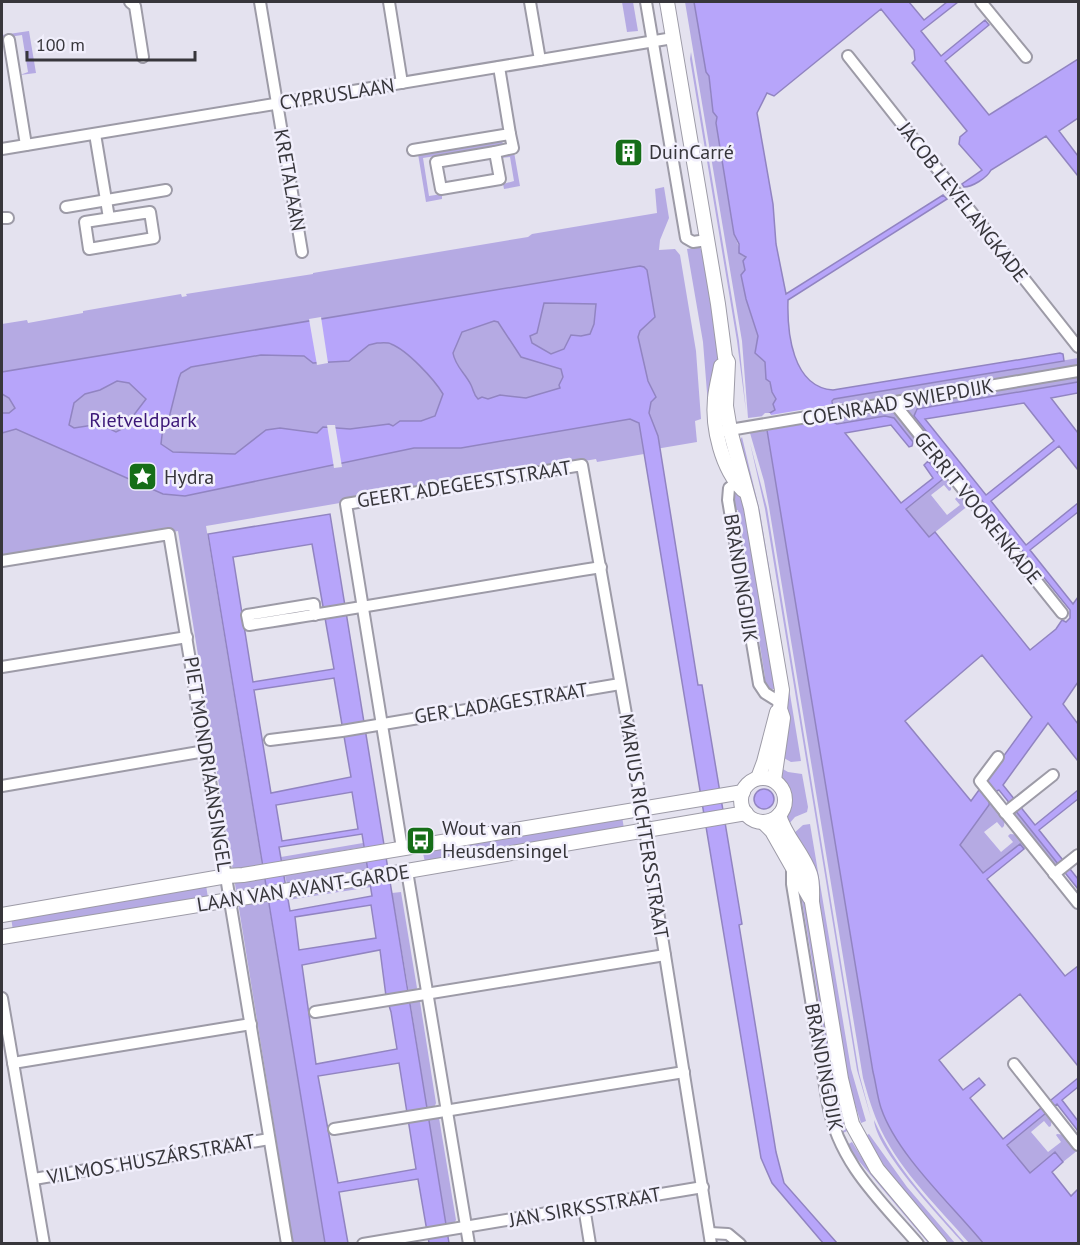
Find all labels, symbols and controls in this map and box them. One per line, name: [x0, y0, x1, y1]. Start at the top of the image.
scale bar: [27, 24, 195, 62]
text: 100 m: [36, 33, 85, 56]
street label: CYPRUSLAAN: [278, 72, 396, 116]
street label: JACOB LEVELANGKADE: [892, 116, 1034, 288]
street label: KRETALAAN: [268, 127, 312, 233]
building icon: DuinCarré: [612, 136, 644, 168]
place label: DuinCarré: [649, 139, 734, 165]
street label: COENRAAD SWIEPDIJK: [800, 372, 996, 432]
park label: Rietveldpark: [89, 407, 197, 433]
street label: GERRIT VOORENKADE: [908, 426, 1048, 590]
street label: GEERT ADEGEESTSTRAAT: [355, 454, 573, 514]
place icon: Hydra: [127, 461, 159, 493]
place label: Hydra: [164, 464, 214, 490]
street label: BRANDINGDIJK: [718, 512, 764, 644]
street label: PIET MONDRIAANSINGEL: [178, 655, 238, 873]
street label: GER LADAGESTRAAT: [412, 676, 590, 730]
street label: MARIUS RICHTERSSTRAAT: [613, 712, 675, 940]
place label: Wout van Heusdensingel: [442, 815, 568, 864]
bus stop icon: Wout van Heusdensingel: [405, 824, 437, 856]
street label: LAAN VAN AVANT-GARDE: [195, 858, 411, 918]
street label: BRANDINGDIJK: [799, 1001, 849, 1133]
street label: VILMOS HUSZÁRSTRAAT: [44, 1128, 257, 1190]
street label: JAN SIRKSSTRAAT: [506, 1181, 663, 1233]

